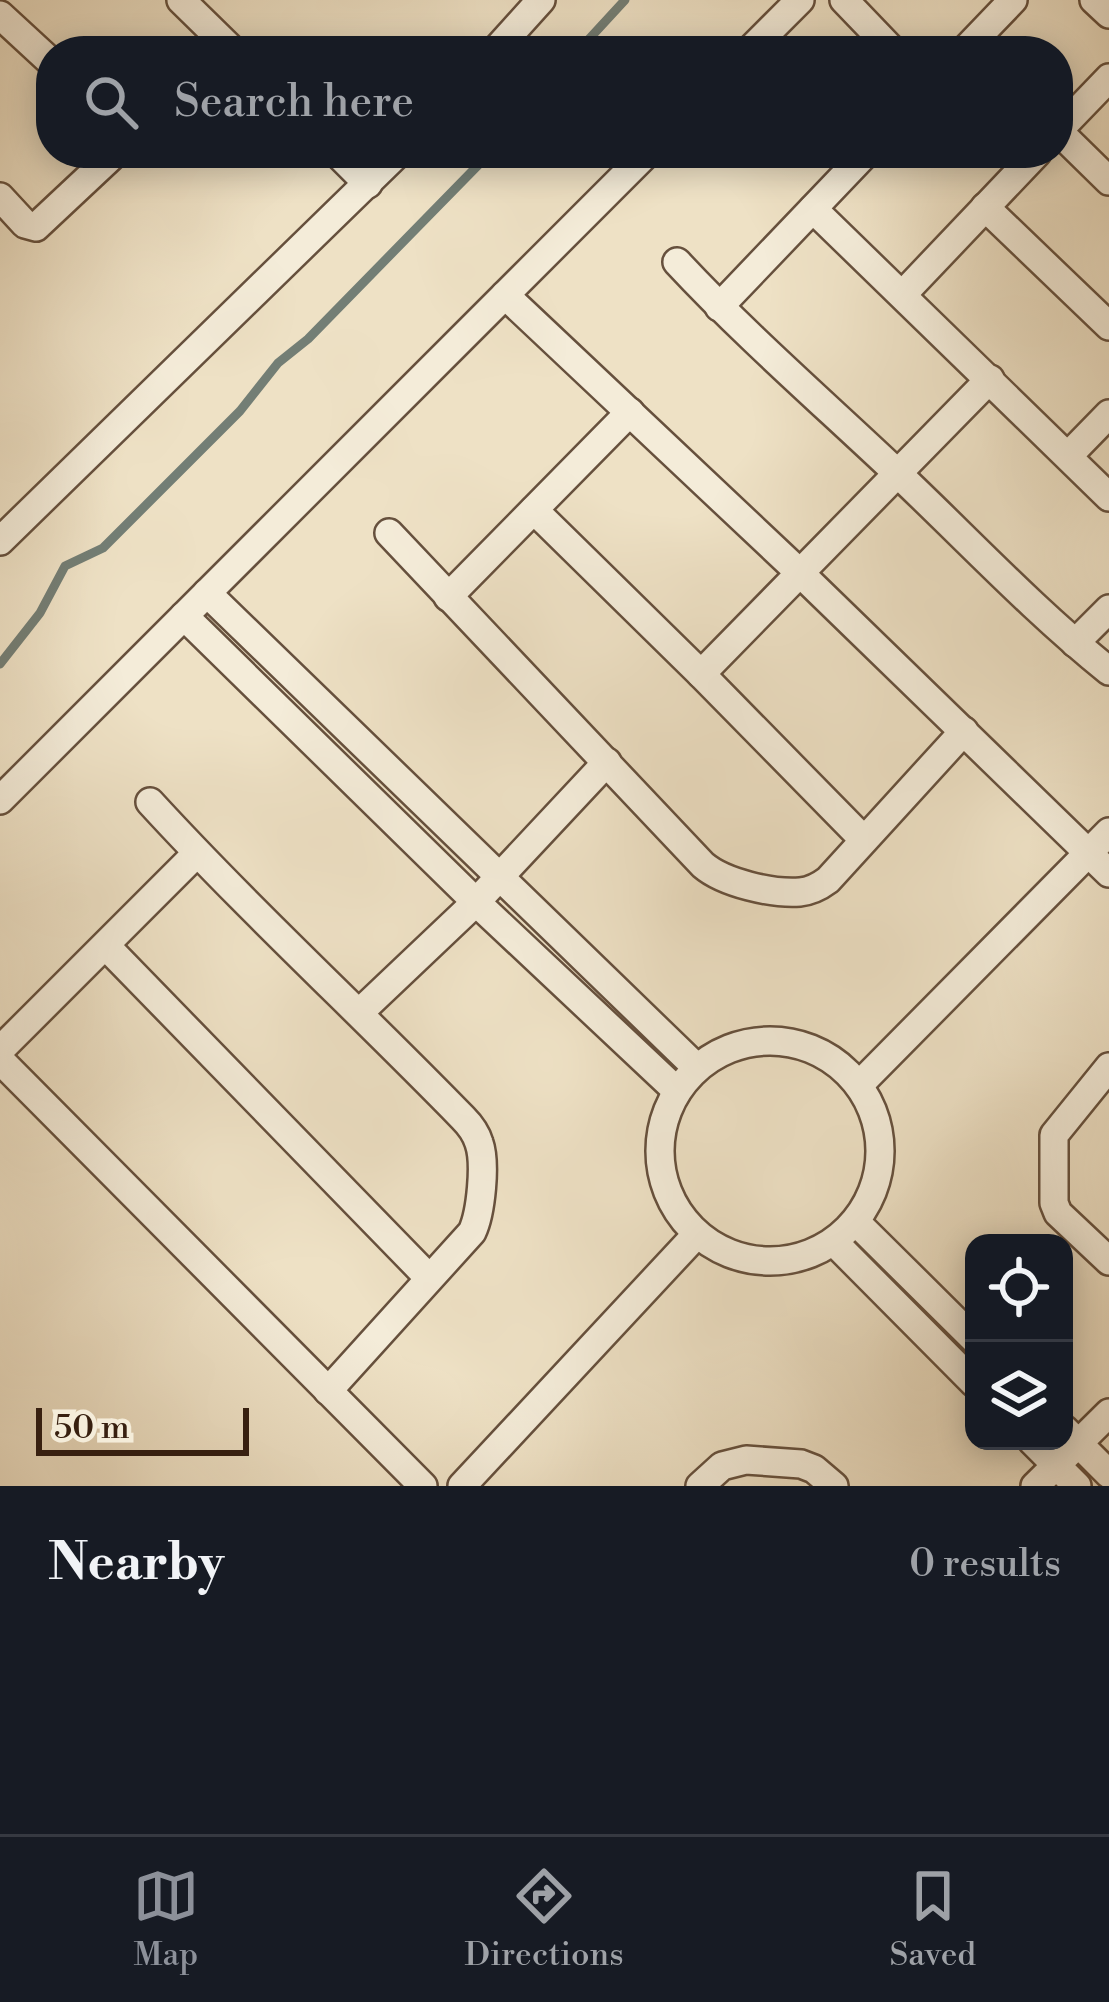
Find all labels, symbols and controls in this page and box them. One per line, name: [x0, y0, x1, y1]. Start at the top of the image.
search box: [36, 36, 1073, 168]
icon: search: [78, 69, 144, 135]
text: Search here: [174, 74, 414, 131]
map controls: [965, 1234, 1073, 1450]
button: locate: [965, 1234, 1073, 1342]
button: layers: [965, 1342, 1073, 1450]
scale bar: [36, 1402, 249, 1455]
text: 50 m: [54, 1408, 130, 1449]
text: Nearby: [48, 1532, 224, 1596]
text: 0 results: [909, 1540, 1061, 1589]
tab: Map: [133, 1863, 199, 1976]
tab: Directions: [465, 1863, 624, 1976]
tab: Saved: [889, 1863, 976, 1976]

